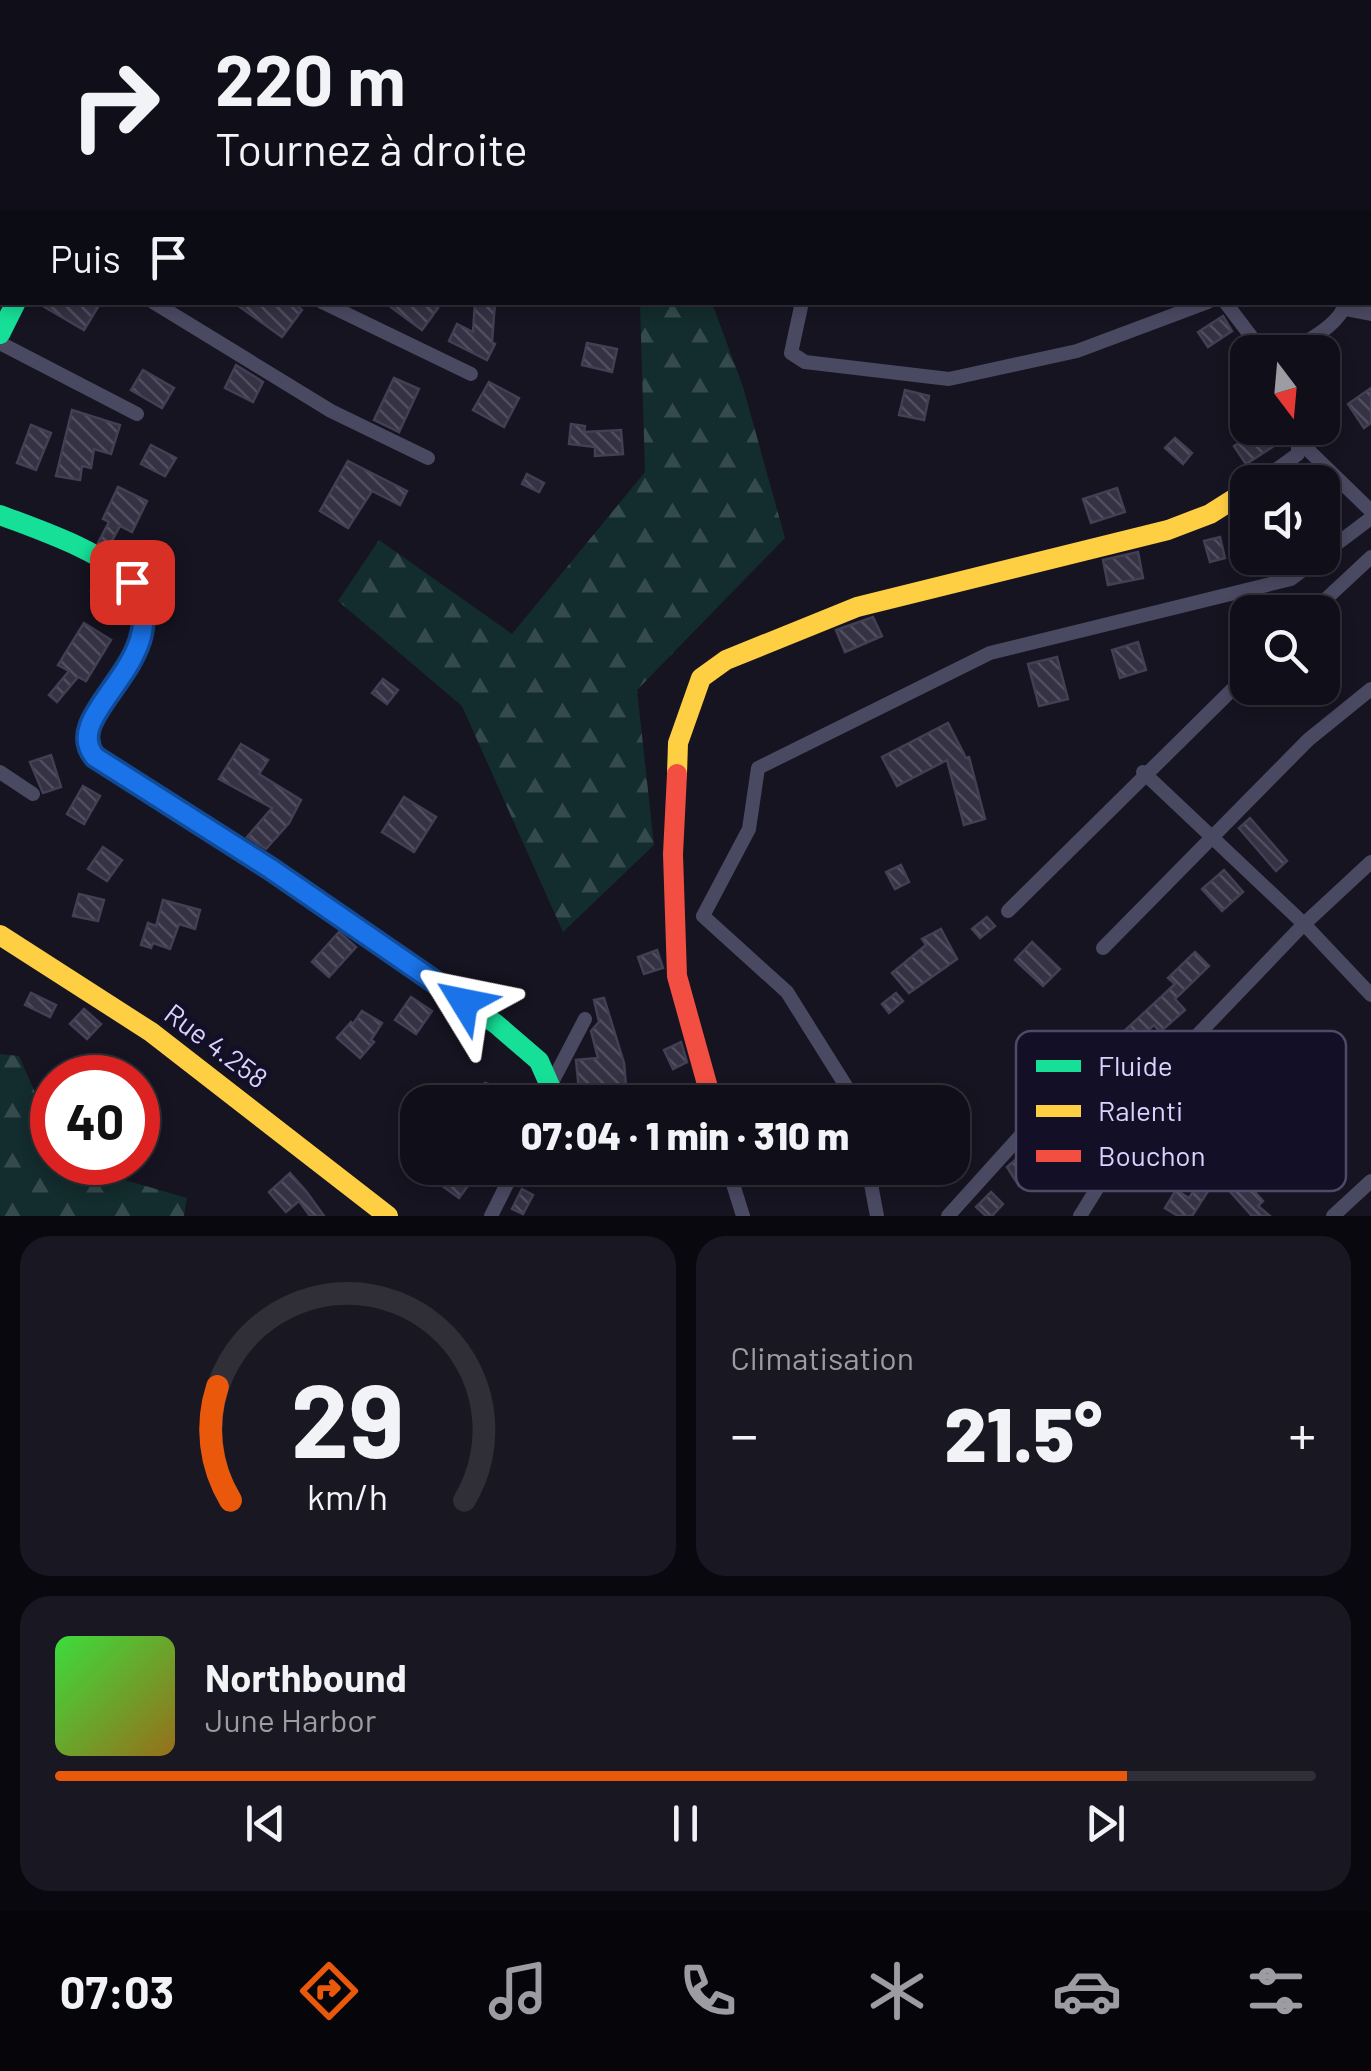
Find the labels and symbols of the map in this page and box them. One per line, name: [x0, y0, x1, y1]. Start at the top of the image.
north arrow: [1230, 335, 1340, 445]
pin: [90, 540, 175, 625]
position arrow: [412, 950, 516, 1054]
street label: Rue 4.258: [159, 996, 275, 1095]
legend: [1016, 1031, 1346, 1191]
text: Fluide: [1098, 1048, 1173, 1082]
speed limit sign: 40: [30, 1055, 160, 1185]
text: Ralenti: [1098, 1093, 1183, 1127]
text: Bouchon: [1098, 1138, 1206, 1172]

